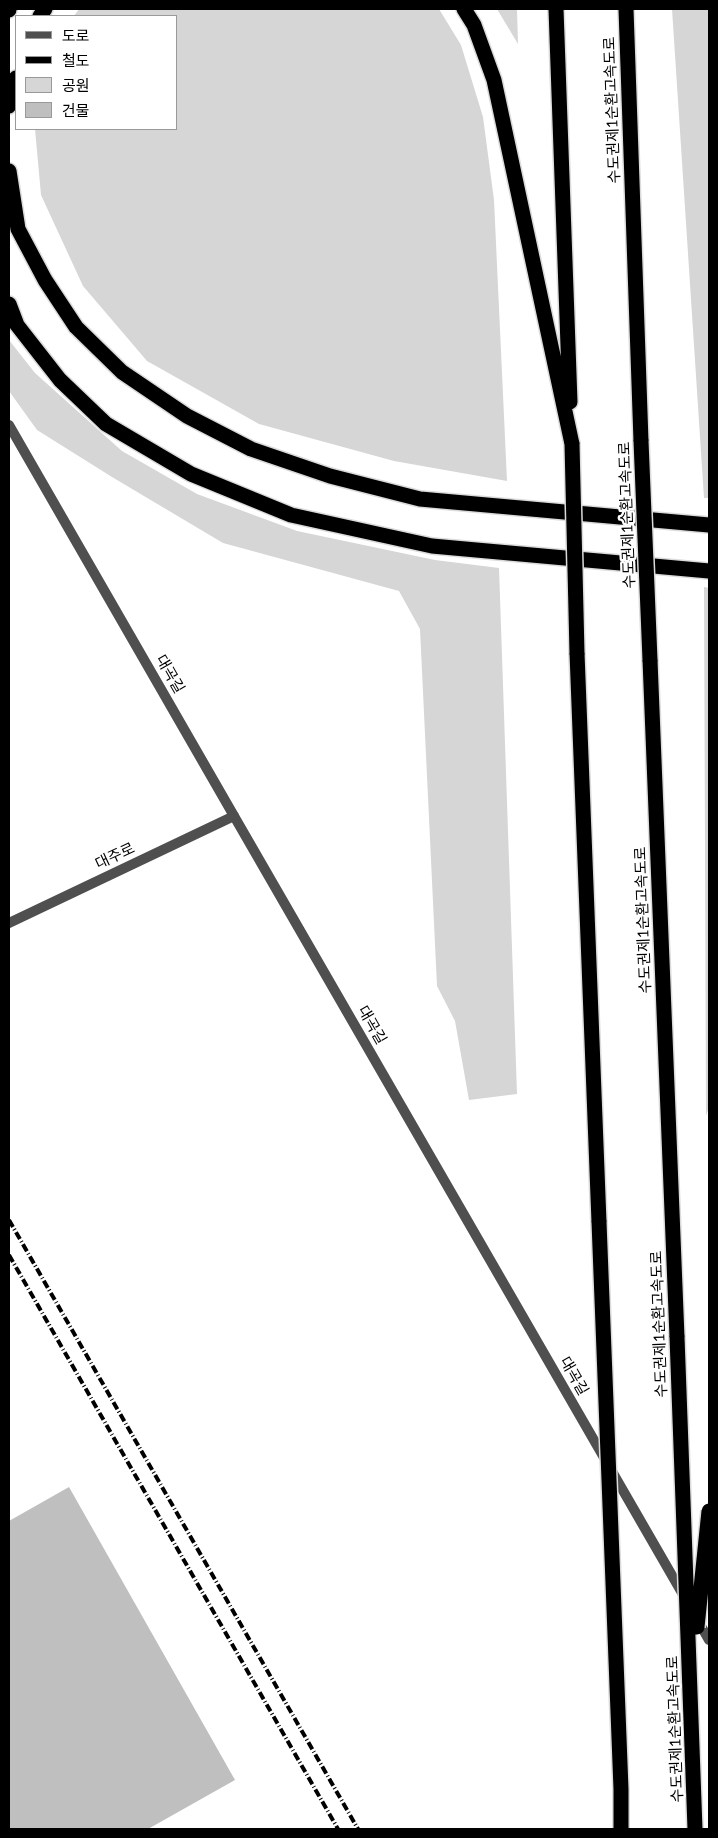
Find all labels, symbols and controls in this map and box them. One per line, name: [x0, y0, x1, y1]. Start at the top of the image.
legend: [15, 15, 178, 130]
text: 도로: [62, 26, 90, 44]
street label: 수도권제1순환고속도로: [600, 36, 624, 184]
text: 철도: [62, 51, 90, 69]
text: 공원: [62, 76, 90, 94]
text: 건물: [62, 101, 90, 119]
street label: 수도권제1순환고속도로: [615, 441, 639, 589]
street label: 대곡길: [152, 652, 188, 696]
street label: 대주로: [92, 839, 138, 873]
street label: 수도권제1순환고속도로: [631, 846, 655, 994]
street label: 대곡길: [354, 1003, 390, 1047]
street label: 수도권제1순환고속도로: [647, 1250, 671, 1398]
street label: 대곡길: [556, 1354, 592, 1398]
street label: 수도권제1순환고속도로: [663, 1655, 687, 1803]

